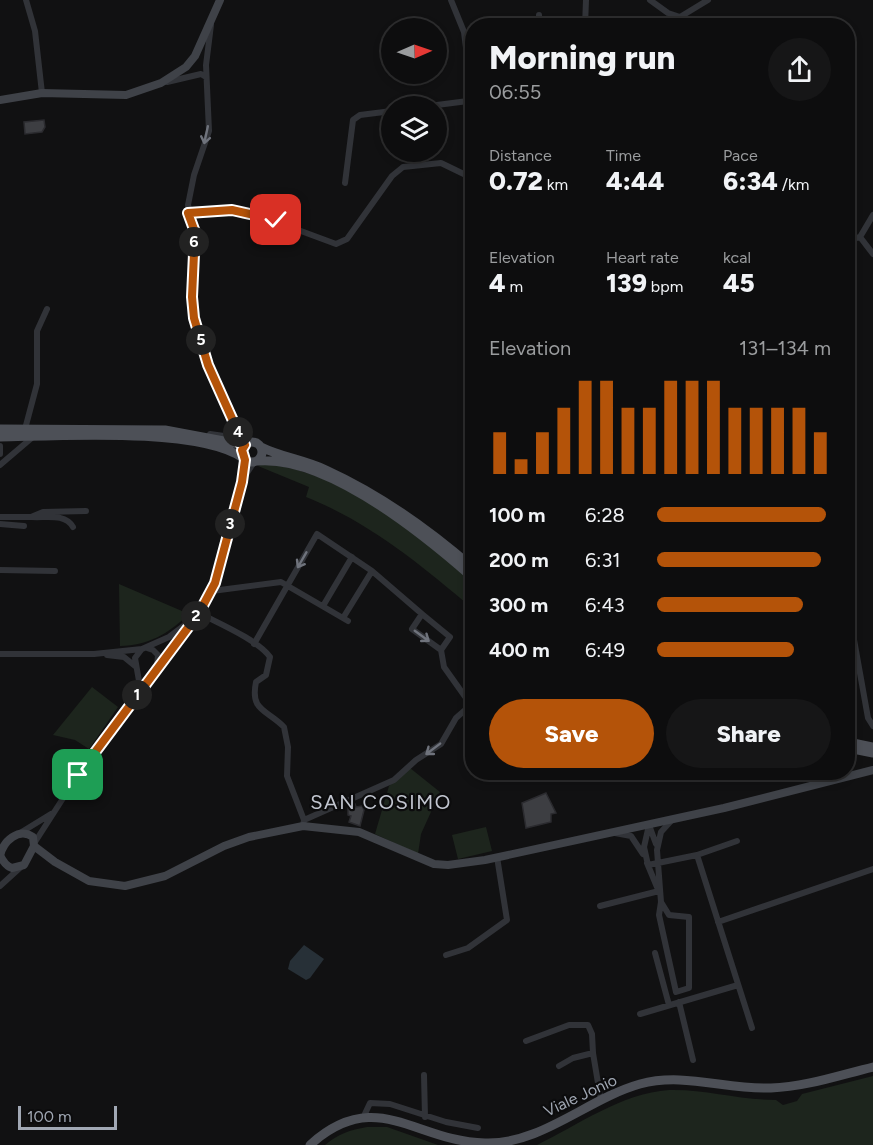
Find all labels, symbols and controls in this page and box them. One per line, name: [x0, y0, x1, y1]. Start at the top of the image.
north arrow: [381, 18, 447, 84]
map controls: [381, 18, 447, 162]
text: Morning run: [489, 38, 675, 77]
button: share: [768, 38, 831, 101]
text: 06:55: [489, 80, 541, 104]
button: layers: [381, 96, 447, 162]
one-way arrow: [200, 126, 212, 145]
text: Distance: [489, 146, 552, 165]
text: Time: [606, 146, 641, 165]
text: Pace: [723, 146, 758, 165]
text: 0.72: [489, 165, 543, 197]
text: 4:44: [606, 165, 664, 197]
text: 6:34: [723, 165, 778, 197]
text: km: [543, 175, 568, 194]
text: /km: [778, 175, 809, 194]
pin: [250, 194, 301, 245]
icon: check: [259, 203, 292, 236]
pin: 6: [179, 227, 209, 257]
text: 6: [189, 232, 199, 251]
text: Elevation: [489, 248, 555, 267]
text: Heart rate: [606, 248, 679, 267]
text: kcal: [723, 248, 751, 267]
text: 4: [489, 267, 506, 299]
text: 139: [606, 267, 647, 299]
text: 45: [723, 267, 755, 299]
text: m: [506, 277, 523, 296]
text: bpm: [647, 277, 683, 296]
pin: 5: [186, 325, 216, 355]
text: 5: [196, 330, 206, 349]
text: Elevation: [489, 336, 571, 360]
text: 131–134 m: [739, 336, 831, 360]
pin: 4: [223, 417, 253, 447]
text: 4: [233, 422, 243, 441]
text: 100 m: [489, 503, 546, 527]
text: 6:28: [585, 503, 625, 527]
pin: 3: [215, 509, 245, 539]
text: 3: [226, 514, 234, 533]
text: 200 m: [489, 548, 549, 572]
text: 6:31: [585, 548, 621, 572]
one-way arrow: [296, 551, 308, 568]
text: 300 m: [489, 593, 548, 617]
text: 6:43: [585, 593, 625, 617]
pin: 2: [181, 601, 211, 631]
text: 2: [191, 606, 201, 625]
one-way arrow: [413, 630, 429, 642]
text: 400 m: [489, 638, 550, 662]
text: 6:49: [585, 638, 625, 662]
pin: 1: [122, 680, 152, 710]
text: 1: [134, 685, 140, 704]
button: Save: [489, 699, 654, 768]
button: Share: [666, 699, 831, 768]
one-way arrow: [426, 742, 442, 755]
pin: [52, 749, 103, 800]
icon: arrive: [61, 758, 94, 791]
district label: SAN COSIMO: [310, 790, 452, 814]
street label: Viale Jonio: [541, 1070, 620, 1121]
scale bar: [18, 1103, 117, 1130]
text: 100 m: [27, 1107, 72, 1126]

